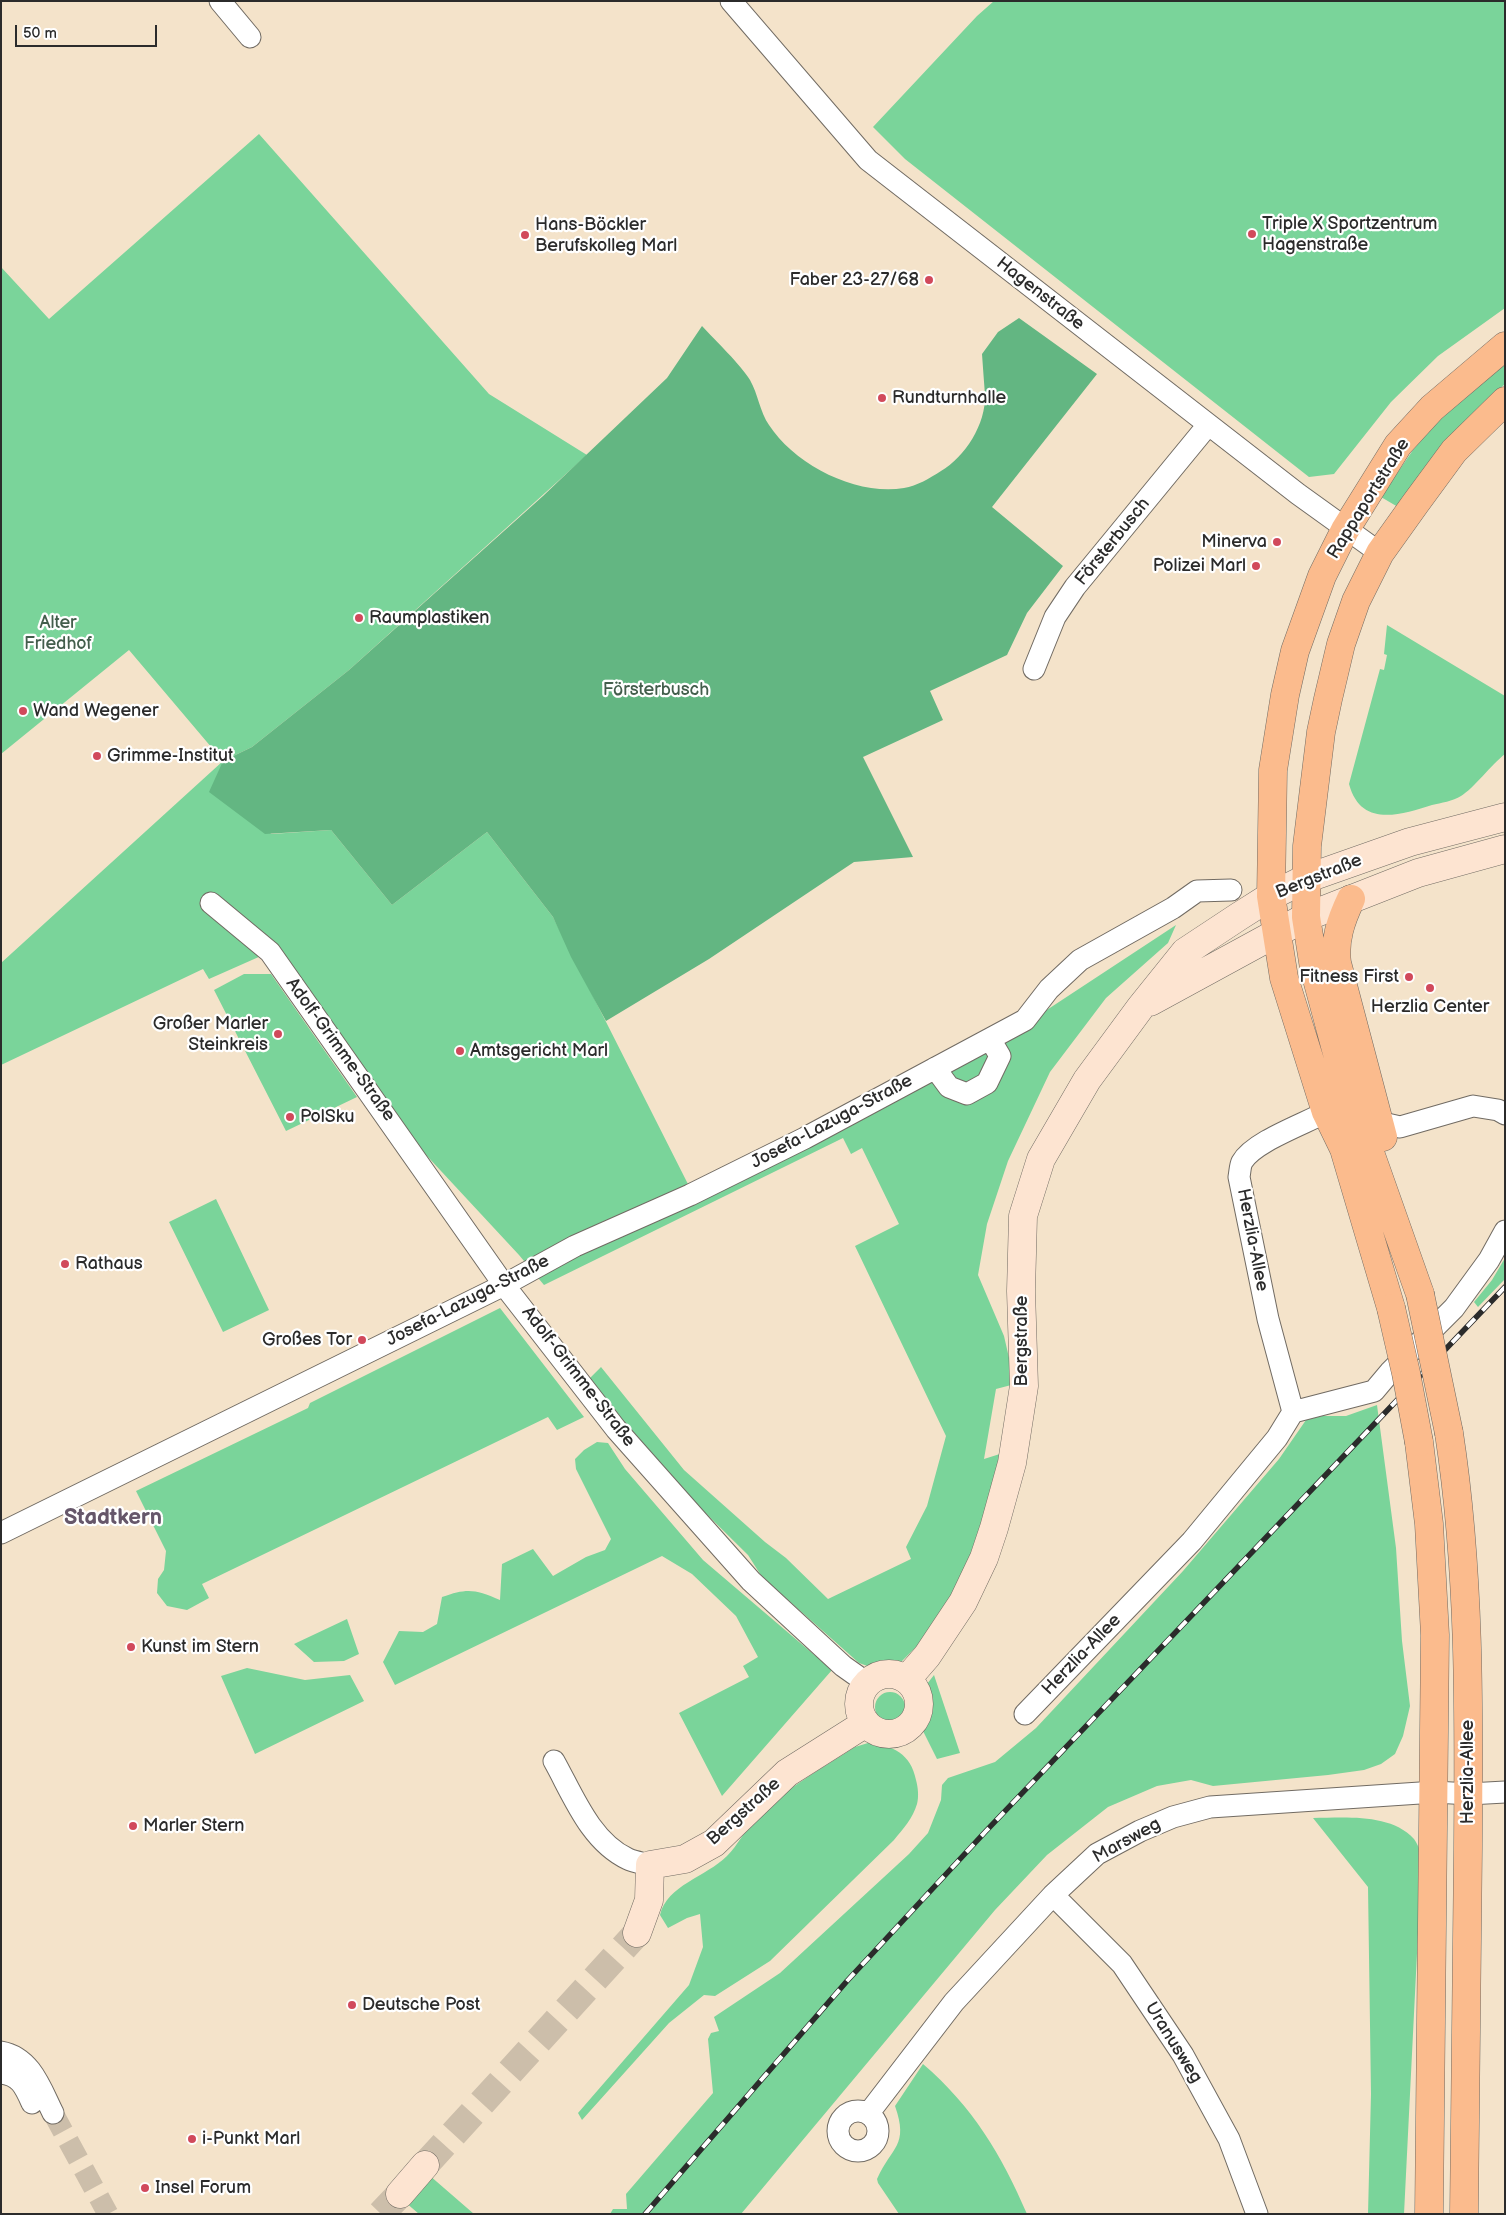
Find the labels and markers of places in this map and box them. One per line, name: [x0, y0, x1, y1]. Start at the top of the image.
place label: Triple X Sportzentrum Hagenstraße: [1262, 213, 1437, 255]
place label: Hans-Böckler Berufskolleg Marl: [535, 214, 677, 256]
marker: Triple X Sportzentrum Hagenstraße: [1246, 228, 1258, 240]
marker: Hans-Böckler Berufskolleg Marl: [519, 229, 531, 241]
place label: Faber 23-27/68: [789, 269, 919, 291]
marker: Faber 23-27/68: [923, 274, 935, 286]
place label: Rundturnhalle: [892, 387, 1006, 409]
marker: Rundturnhalle: [876, 392, 888, 404]
place label: Minerva: [1201, 531, 1267, 553]
marker: Minerva: [1271, 536, 1283, 548]
place label: Polizei Marl: [1153, 555, 1246, 577]
marker: Polizei Marl: [1250, 560, 1262, 572]
place label: Raumplastiken: [369, 607, 489, 629]
marker: Raumplastiken: [353, 612, 365, 624]
place label: Wand Wegener: [33, 700, 158, 722]
marker: Wand Wegener: [17, 705, 29, 717]
place label: Grimme-Institut: [107, 745, 234, 767]
marker: Grimme-Institut: [91, 750, 103, 762]
place label: Fitness First: [1299, 966, 1399, 988]
marker: Fitness First: [1403, 971, 1415, 983]
marker: Herzlia Center: [1424, 982, 1436, 994]
place label: Herzlia Center: [1371, 996, 1489, 1018]
place label: Großer Marler Steinkreis: [153, 1013, 268, 1056]
marker: Großer Marler Steinkreis: [272, 1028, 284, 1040]
place label: Amtsgericht Marl: [470, 1040, 608, 1062]
marker: Amtsgericht Marl: [454, 1045, 466, 1057]
place label: PolSku: [300, 1106, 354, 1128]
marker: PolSku: [284, 1111, 296, 1123]
place label: Rathaus: [75, 1253, 143, 1275]
marker: Rathaus: [59, 1258, 71, 1270]
place label: Großes Tor: [262, 1329, 352, 1351]
marker: Großes Tor: [356, 1334, 368, 1346]
place label: Kunst im Stern: [141, 1636, 259, 1658]
marker: Kunst im Stern: [125, 1641, 137, 1653]
place label: Marler Stern: [143, 1815, 244, 1837]
marker: Marler Stern: [127, 1820, 139, 1832]
place label: Deutsche Post: [362, 1994, 480, 2016]
marker: Deutsche Post: [346, 1999, 358, 2011]
place label: i-Punkt Marl: [202, 2128, 300, 2150]
marker: i-Punkt Marl: [186, 2133, 198, 2145]
place label: Insel Forum: [155, 2177, 251, 2199]
marker: Insel Forum: [139, 2182, 151, 2194]

